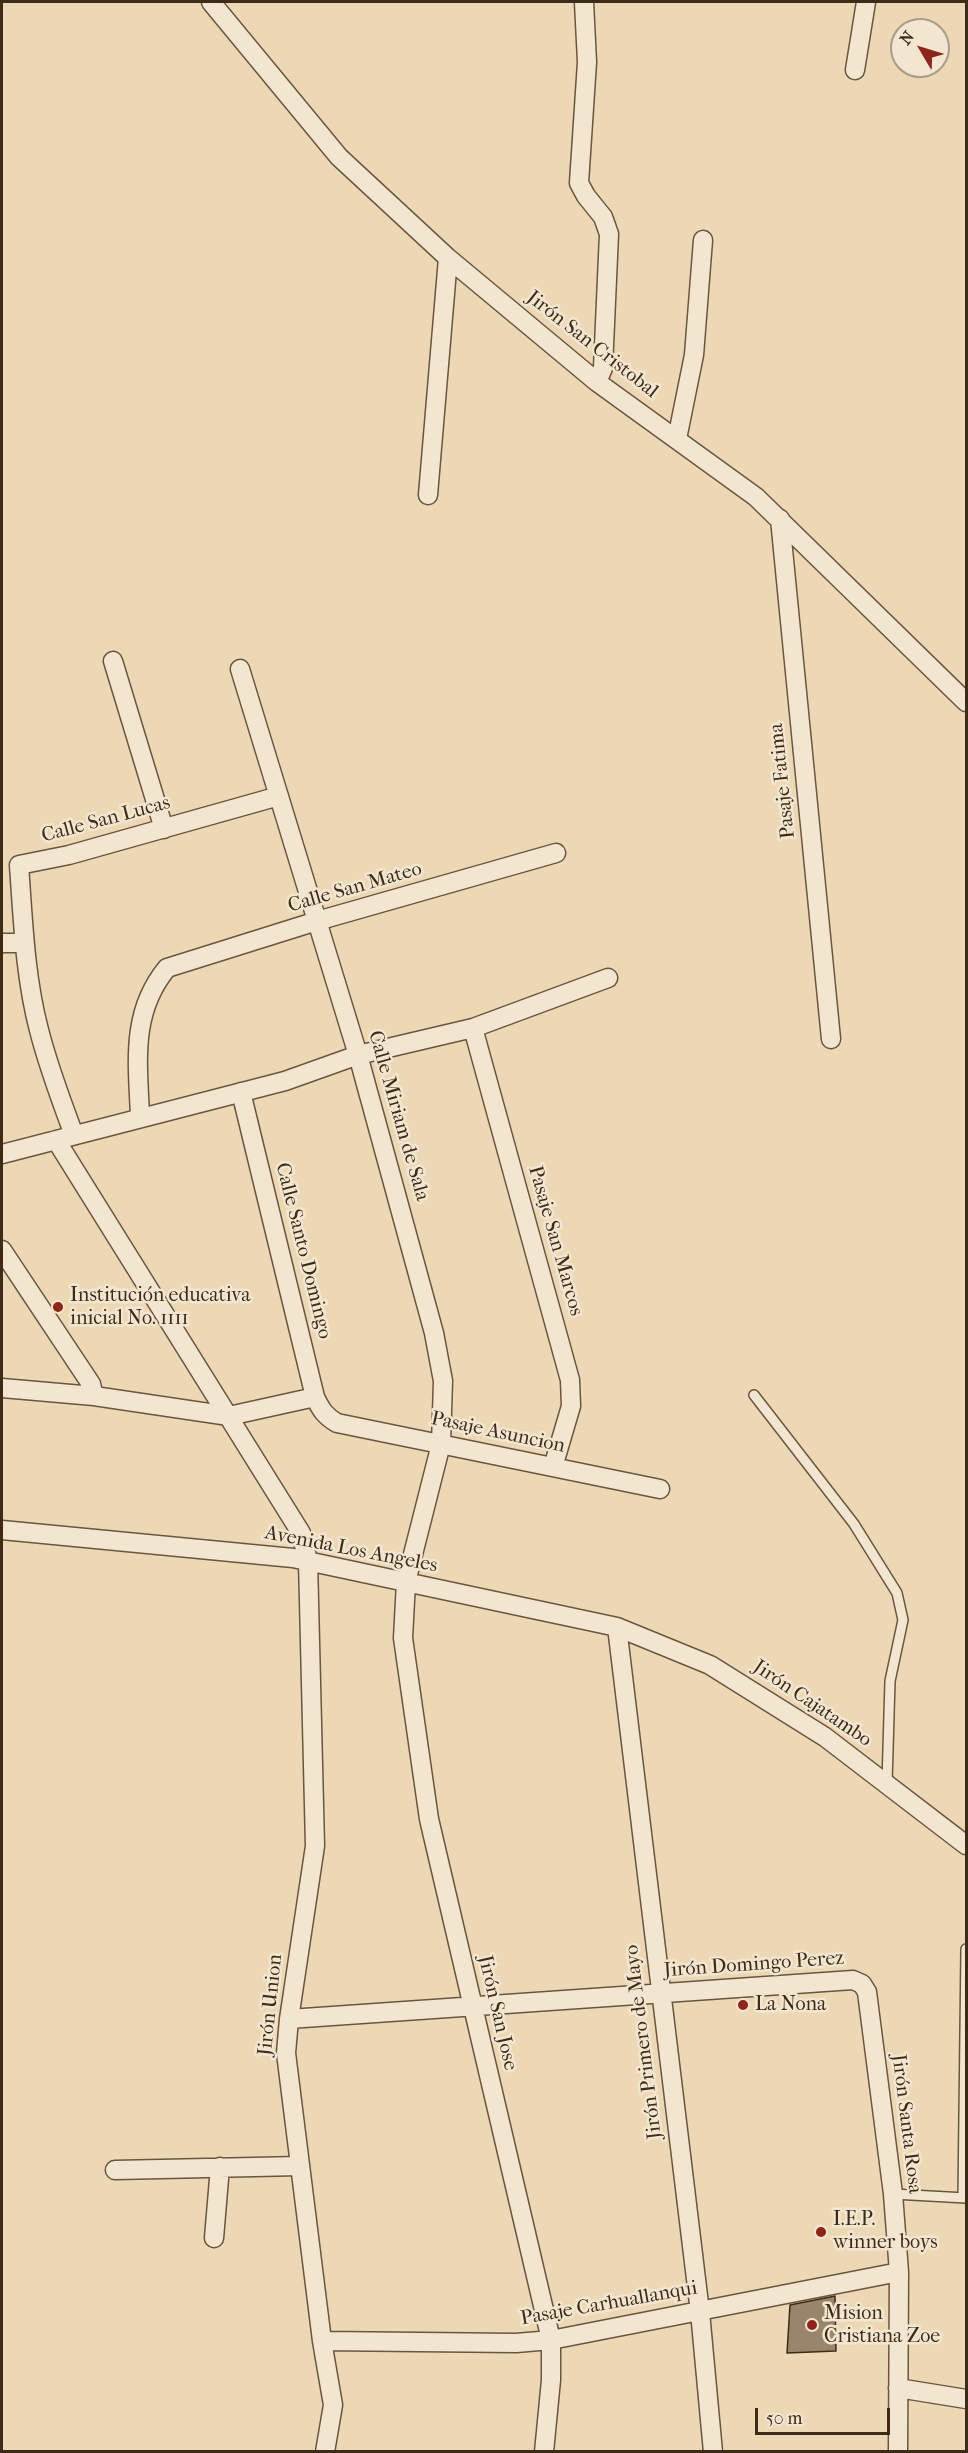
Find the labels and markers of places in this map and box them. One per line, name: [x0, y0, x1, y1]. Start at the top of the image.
place label: Institución educativa inicial No. 1111: [70, 1284, 250, 1331]
marker: Institución educativa inicial No. 1111: [51, 1300, 65, 1314]
place label: La Nona: [755, 1993, 826, 2017]
marker: La Nona: [736, 1998, 750, 2012]
place label: I.E.P. winner boys: [833, 2208, 938, 2255]
marker: I.E.P. winner boys: [814, 2225, 828, 2239]
place label: Mision Cristiana Zoe: [824, 2302, 940, 2349]
marker: Mision Cristiana Zoe: [805, 2318, 819, 2332]

